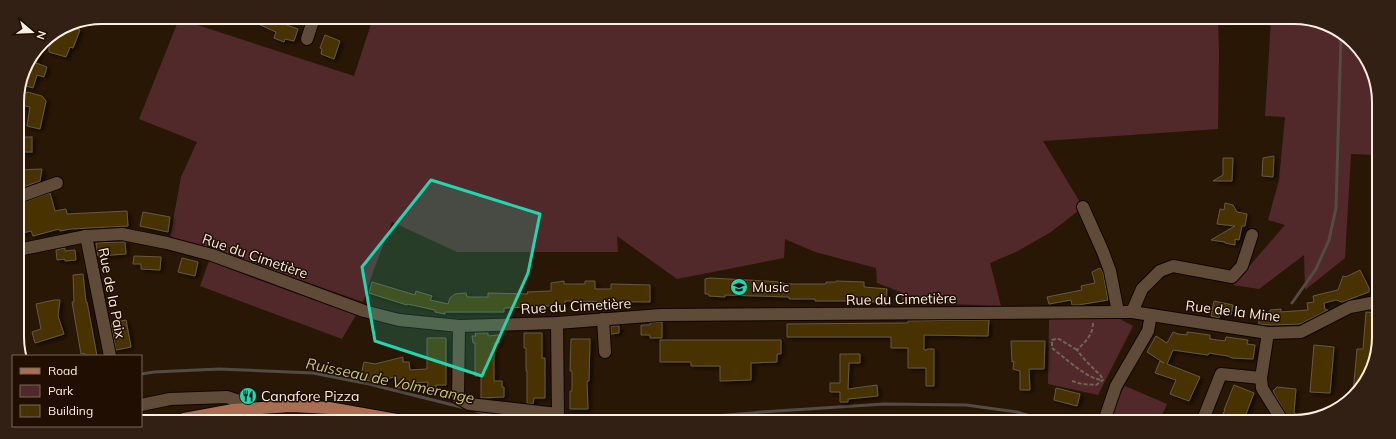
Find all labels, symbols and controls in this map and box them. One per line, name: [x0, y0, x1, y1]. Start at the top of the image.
north arrow: [12, 12, 52, 52]
text: N: [33, 29, 49, 41]
street label: Rue du Cimetière: [200, 230, 310, 282]
street label: Rue de la Paix: [94, 246, 130, 340]
school or university icon: Music: [729, 277, 749, 297]
place label: Music: [752, 278, 789, 296]
street label: Rue du Cimetière: [846, 289, 956, 309]
street label: Rue du Cimetière: [520, 294, 632, 318]
street label: Rue de la Mine: [1185, 296, 1281, 326]
water label: Ruisseau de Volmerange: [304, 353, 476, 408]
legend: [12, 355, 142, 427]
text: Road: [48, 363, 77, 378]
text: Park: [48, 383, 74, 398]
restaurant icon: Canafore Pizza: [238, 386, 258, 406]
place label: Canafore Pizza: [261, 387, 359, 405]
text: Building: [48, 403, 93, 418]

